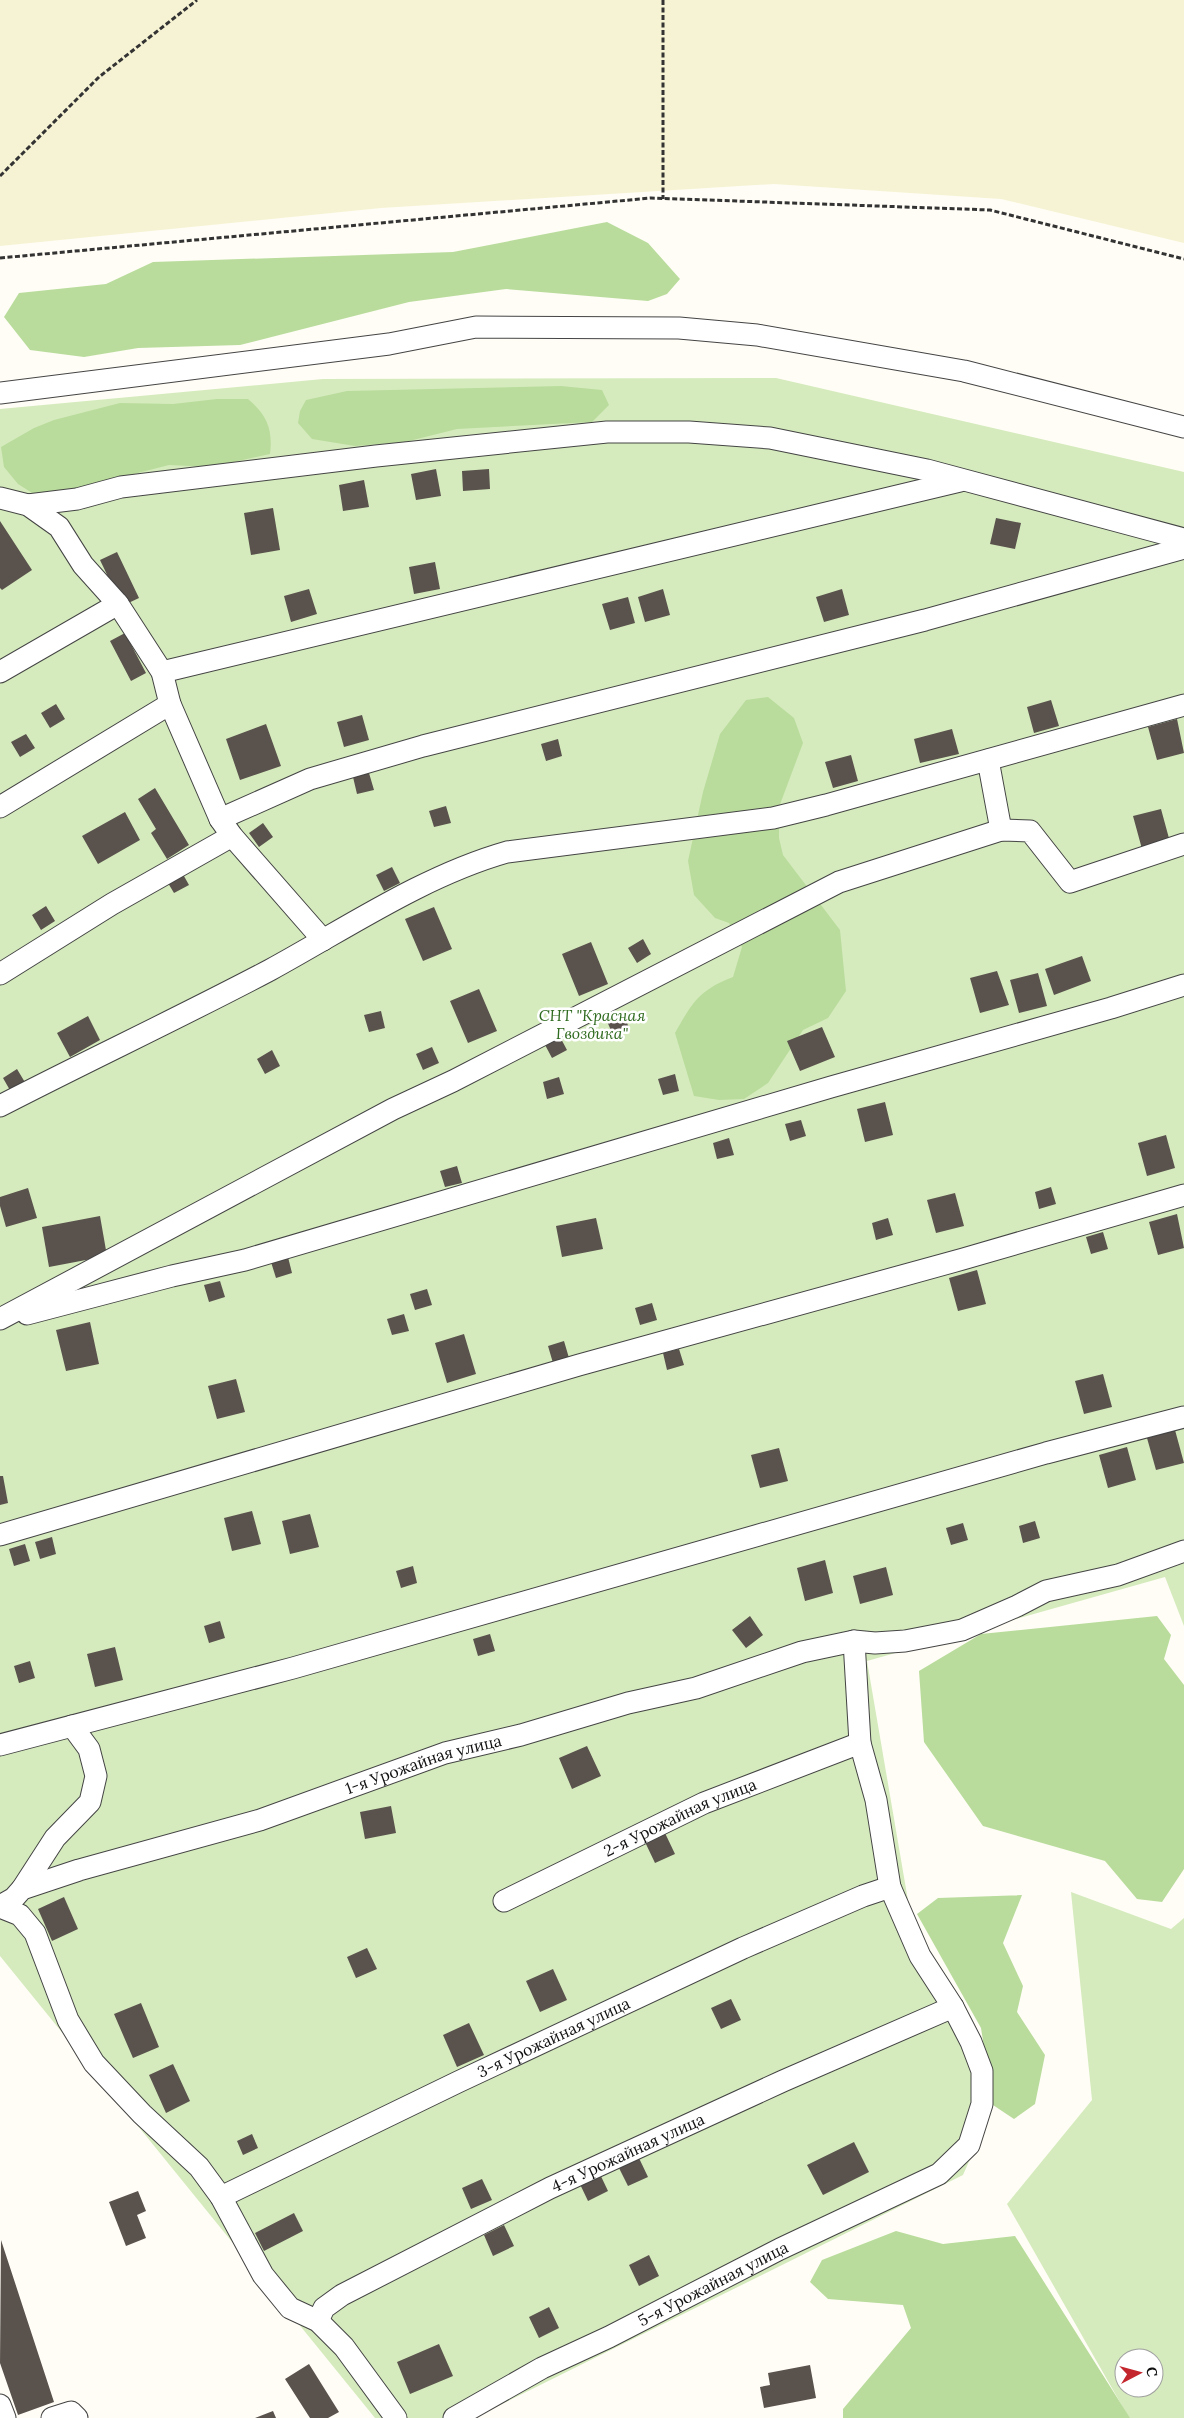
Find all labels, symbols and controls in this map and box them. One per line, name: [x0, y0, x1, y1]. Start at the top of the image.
park label: СНТ "Красная Гвоздика": [539, 1005, 645, 1043]
street label: 1-я Урожайная улица: [343, 1730, 503, 1798]
street label: 2-я Урожайная улица: [600, 1774, 759, 1861]
street label: 3-я Урожайная улица: [474, 1993, 633, 2082]
street label: 4-я Урожайная улица: [548, 2109, 707, 2196]
street label: 5-я Урожайная улица: [635, 2237, 791, 2330]
north arrow: [1114, 2348, 1164, 2398]
text: С: [1142, 2366, 1161, 2378]

